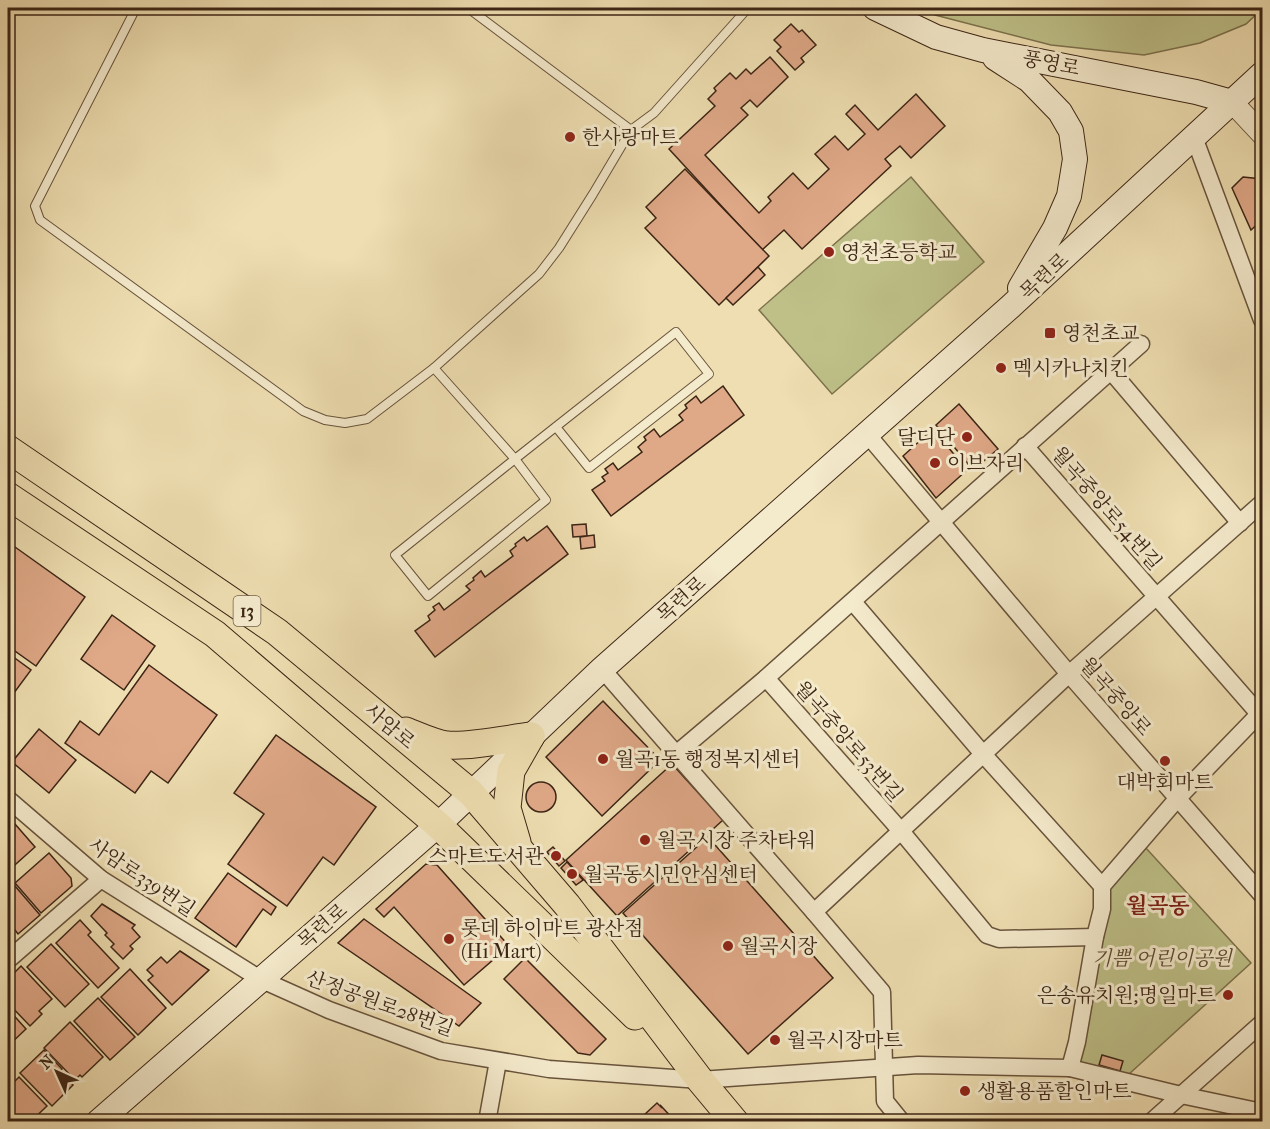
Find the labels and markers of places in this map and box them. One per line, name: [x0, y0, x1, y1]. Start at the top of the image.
place label: 한사랑마트: [582, 126, 679, 149]
marker: 한사랑마트: [563, 130, 577, 144]
place label: 영천초등학교: [841, 241, 958, 264]
marker: 영천초등학교: [822, 245, 836, 259]
place label: 영천초교: [1062, 322, 1140, 345]
marker: 영천초교: [1043, 326, 1057, 340]
place label: 멕시카나치킨: [1013, 357, 1129, 380]
marker: 멕시카나치킨: [994, 361, 1008, 375]
place label: 달디단: [897, 426, 956, 449]
marker: 달디단: [960, 430, 974, 444]
place label: 이브자리: [947, 452, 1024, 475]
marker: 이브자리: [928, 456, 942, 470]
place label: 월곡1동 행정복지센터: [615, 748, 800, 771]
marker: 월곡1동 행정복지센터: [596, 752, 610, 766]
marker: 대박회마트: [1158, 754, 1172, 768]
place label: 대박회마트: [1117, 771, 1213, 794]
place label: 월곡시장 주차타워: [657, 829, 816, 852]
marker: 월곡시장 주차타워: [638, 833, 652, 847]
place label: 스마트도서관: [428, 845, 545, 868]
marker: 스마트도서관: [549, 849, 563, 863]
place label: 월곡동시민안심센터: [584, 863, 758, 886]
marker: 월곡동시민안심센터: [565, 867, 579, 881]
place label: 롯데 하이마트 광산점 (Hi Mart): [461, 917, 643, 963]
marker: 롯데 하이마트 광산점 (Hi Mart): [442, 932, 456, 946]
place label: 월곡시장: [740, 935, 818, 958]
marker: 월곡시장: [721, 939, 735, 953]
place label: 은송유치원;명일마트: [1037, 984, 1216, 1007]
marker: 은송유치원;명일마트: [1221, 988, 1235, 1002]
place label: 월곡시장마트: [787, 1029, 903, 1052]
marker: 월곡시장마트: [768, 1033, 782, 1047]
place label: 생활용품할인마트: [977, 1080, 1132, 1103]
marker: 생활용품할인마트: [958, 1084, 972, 1098]

